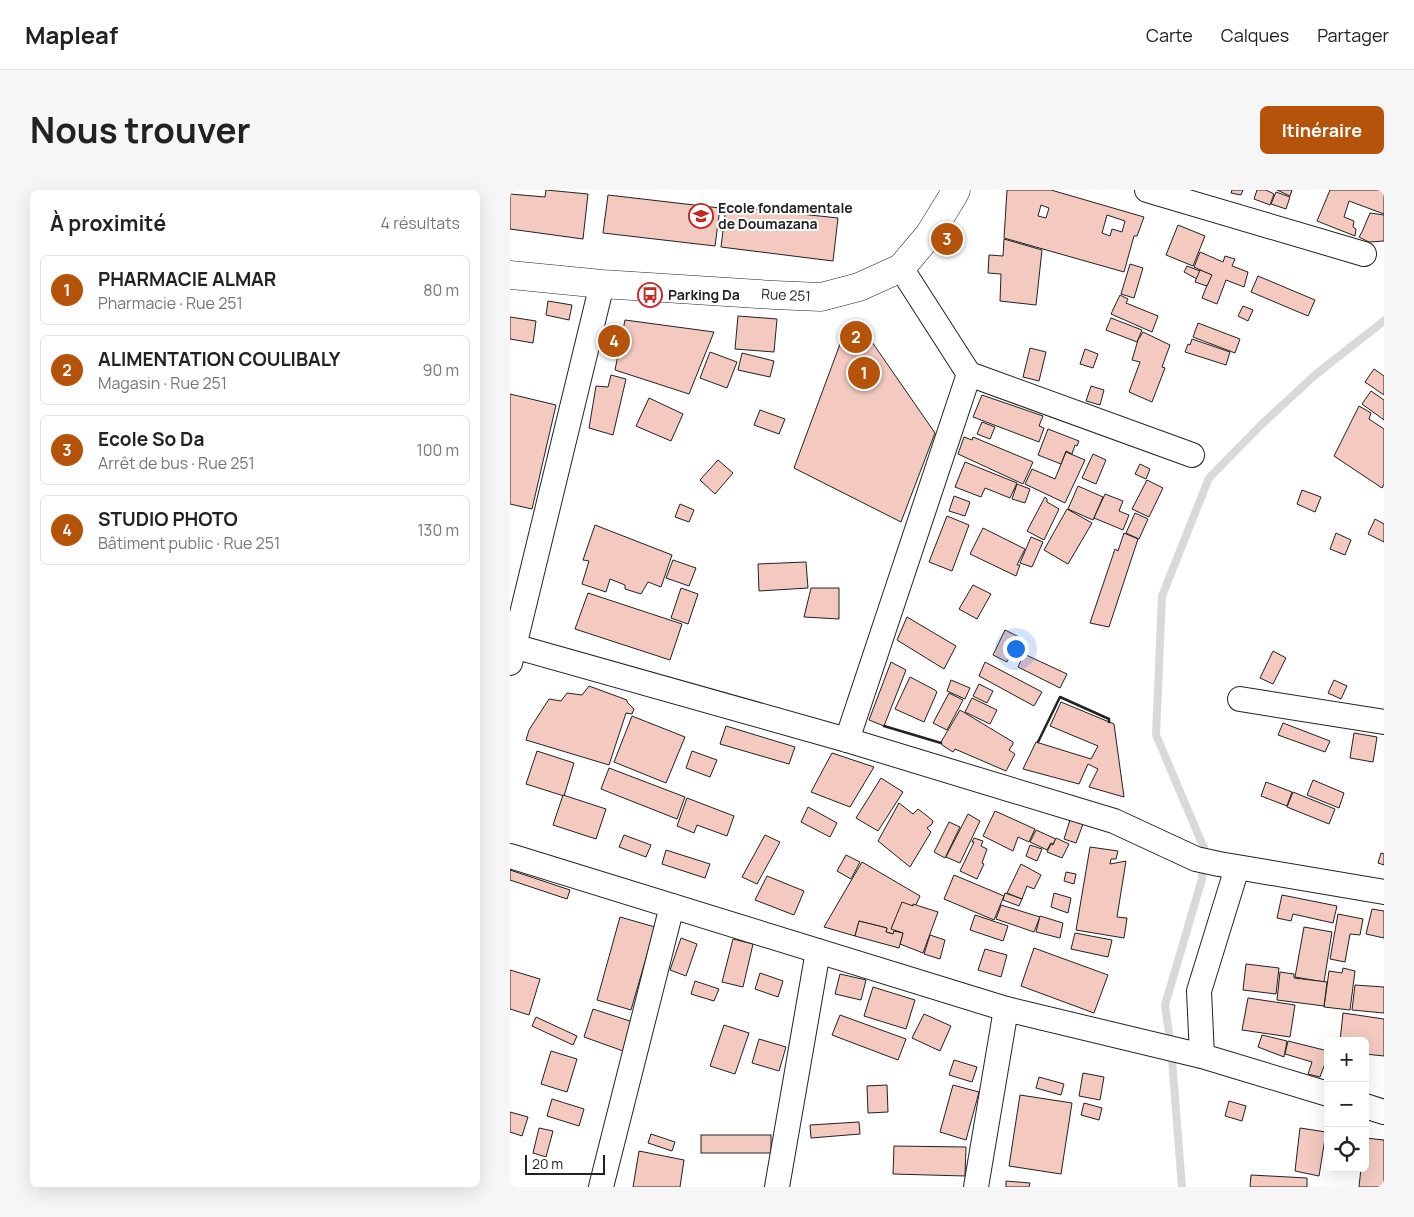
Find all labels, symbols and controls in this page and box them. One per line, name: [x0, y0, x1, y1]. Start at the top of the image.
text: Mapleaf: [25, 18, 118, 51]
text: Carte: [1146, 23, 1193, 47]
text: Calques: [1221, 23, 1289, 47]
text: Partager: [1317, 23, 1389, 47]
text: Nous trouver: [30, 106, 251, 154]
button: Itinéraire: [1260, 106, 1384, 154]
place label: Ecole fondamentale de Doumazana: [718, 198, 853, 233]
school or university icon: Ecole fondamentale de Doumazana: [688, 203, 714, 229]
text: À proximité: [50, 209, 166, 237]
text: 4 résultats: [381, 212, 460, 234]
pin: 3: [931, 220, 963, 258]
text: PHARMACIE ALMAR: [98, 266, 276, 292]
text: 1: [63, 279, 71, 301]
text: 80 m: [423, 279, 459, 301]
bus stop icon: Parking Da: [637, 282, 663, 308]
street label: Rue 251: [761, 284, 811, 305]
place label: Parking Da: [668, 285, 740, 304]
text: Pharmacie · Rue 251: [98, 292, 243, 314]
pin: 2: [840, 318, 872, 356]
pin: 4: [598, 322, 630, 360]
text: ALIMENTATION COULIBALY: [98, 346, 341, 372]
pin: 1: [848, 354, 880, 392]
text: 2: [62, 359, 72, 381]
text: 90 m: [423, 359, 459, 381]
text: Magasin · Rue 251: [98, 372, 227, 394]
text: Ecole So Da: [98, 426, 204, 452]
text: 3: [62, 439, 72, 461]
text: 100 m: [416, 439, 459, 461]
text: Arrêt de bus · Rue 251: [98, 452, 255, 474]
text: STUDIO PHOTO: [98, 506, 238, 532]
text: 4: [62, 519, 72, 541]
text: 130 m: [417, 519, 459, 541]
text: Bâtiment public · Rue 251: [98, 532, 280, 554]
your location: [1003, 636, 1029, 662]
map controls: [1324, 1037, 1369, 1172]
button: +: [1324, 1037, 1369, 1082]
button: −: [1324, 1082, 1369, 1127]
button: locate: [1324, 1127, 1369, 1172]
scale bar: [525, 1152, 605, 1175]
text: 20 m: [532, 1154, 563, 1173]

